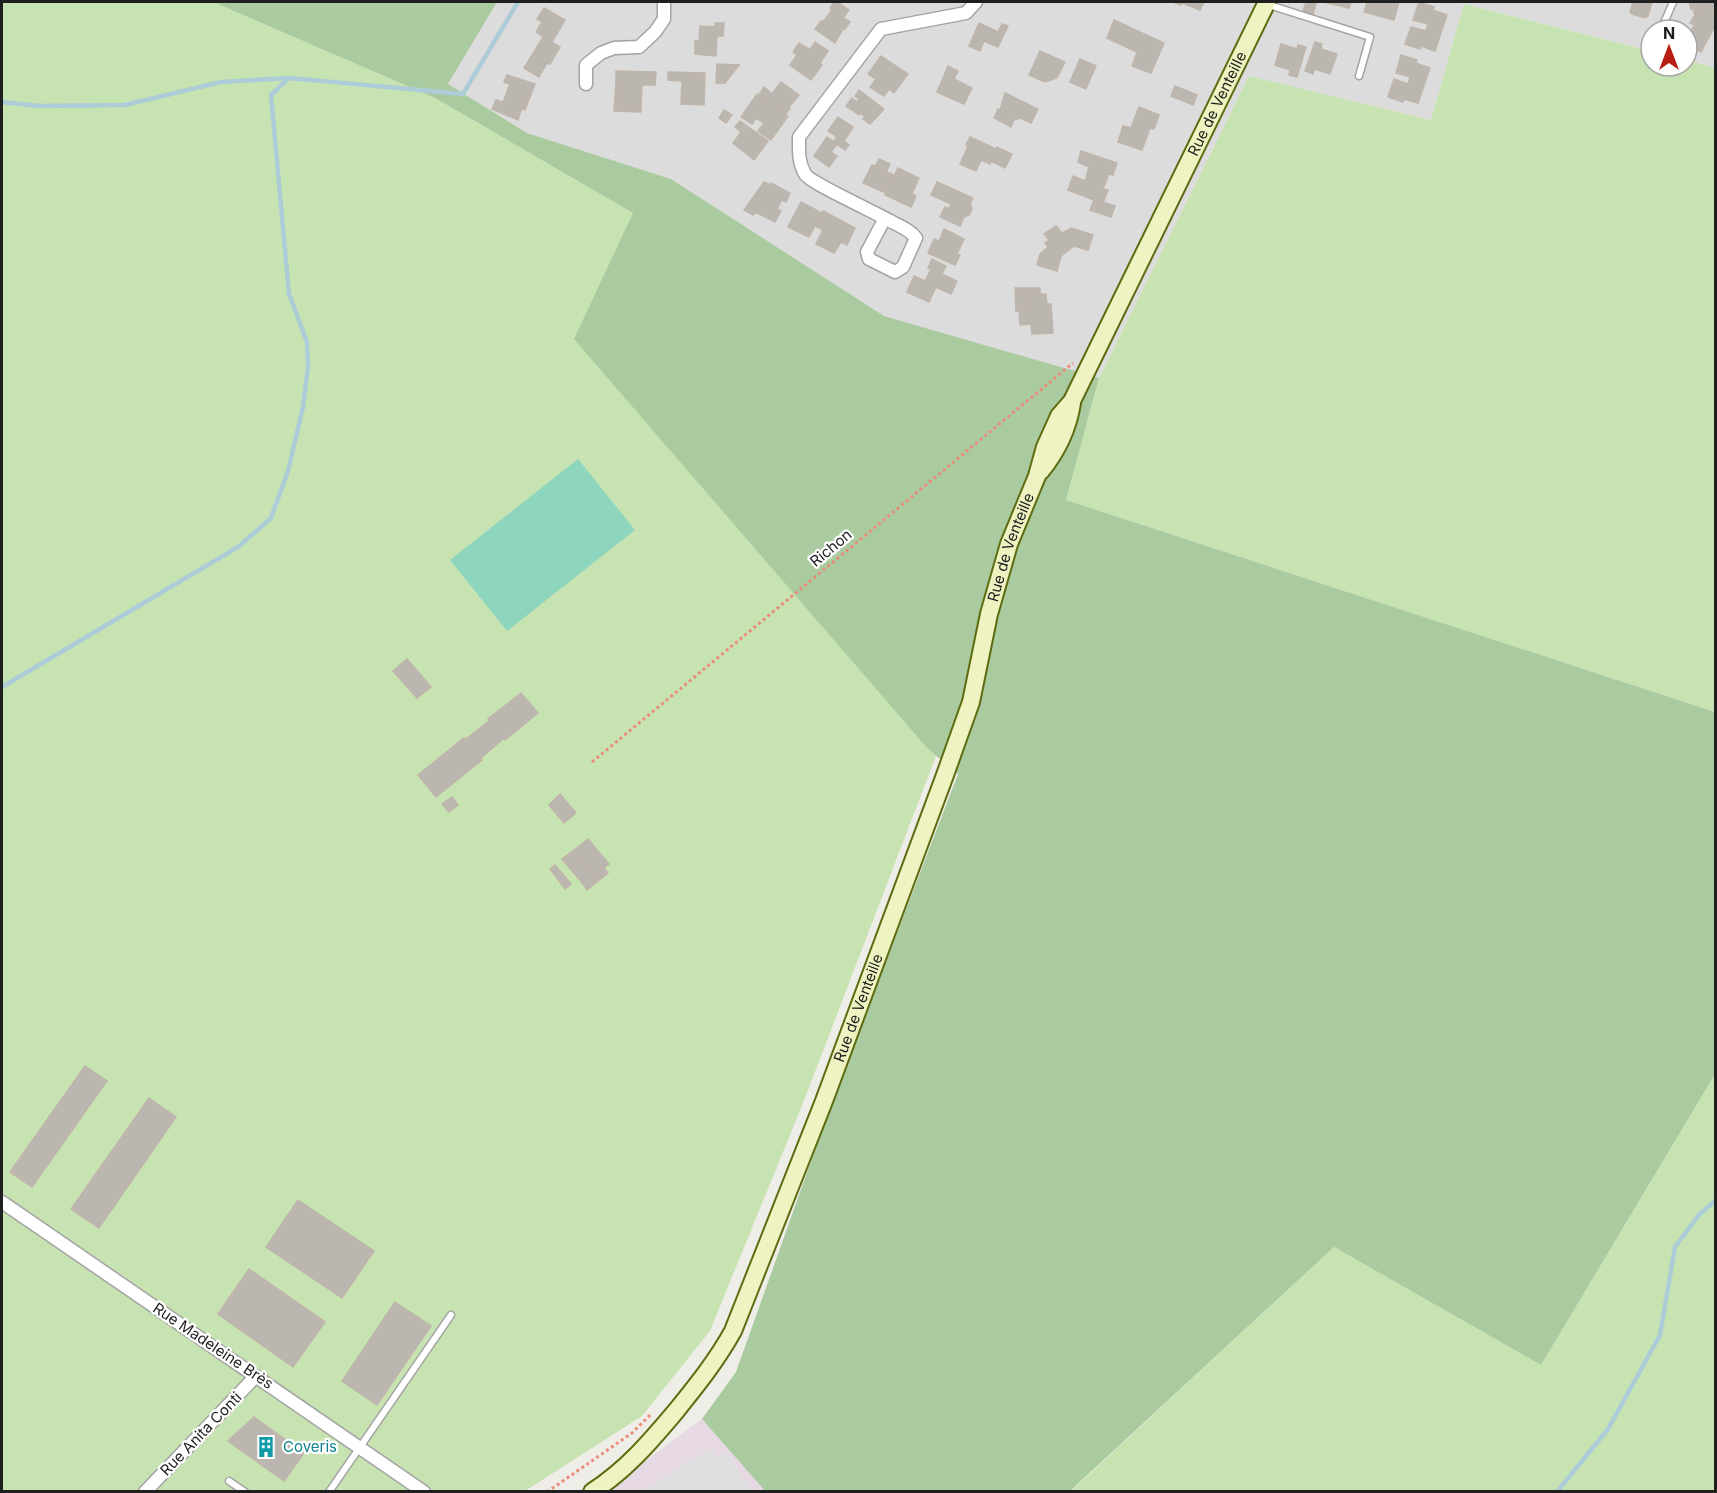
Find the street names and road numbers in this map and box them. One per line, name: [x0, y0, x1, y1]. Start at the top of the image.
street label: Rue de Venteille: [1183, 48, 1250, 159]
street label: Rue de Venteille: [983, 490, 1038, 604]
street label: Richon: [806, 525, 855, 571]
street label: Rue de Venteille: [829, 951, 887, 1065]
street label: Rue Madeleine Brès: [149, 1298, 277, 1393]
street label: Rue Anita Conti: [156, 1388, 245, 1480]

